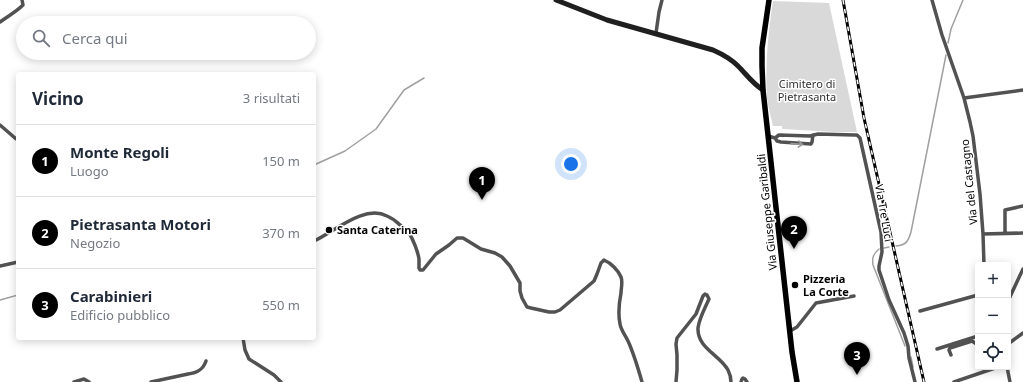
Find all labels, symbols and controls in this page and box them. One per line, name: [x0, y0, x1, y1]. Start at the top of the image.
search box: [16, 16, 316, 60]
icon: search: [30, 27, 52, 49]
text: Cerca qui: [62, 28, 128, 48]
park label: Cimitero di Pietrasanta: [778, 76, 836, 104]
text: Vicino: [32, 87, 84, 110]
text: 3 risultati: [243, 89, 300, 107]
street label: Via del Castagno: [957, 138, 980, 226]
one-way arrow: [790, 140, 803, 147]
text: Monte Regoli: [70, 142, 169, 162]
text: 1: [41, 152, 49, 170]
text: 150 m: [262, 152, 300, 170]
street label: Via Giuseppe Garibaldi: [753, 153, 780, 271]
your location: [561, 154, 581, 174]
text: Luogo: [70, 162, 109, 180]
pin: 1: [469, 167, 495, 200]
street label: Via Tre Luci: [872, 183, 897, 243]
text: Pietrasanta Motori: [70, 214, 211, 234]
pin: 2: [781, 216, 807, 249]
place label: Santa Caterina: [337, 222, 418, 237]
text: 2: [41, 224, 49, 242]
text: 370 m: [262, 224, 300, 242]
marker: Santa Caterina: [324, 225, 334, 235]
text: Negozio: [70, 234, 120, 252]
map controls: [975, 262, 1011, 370]
button: +: [975, 262, 1011, 298]
place label: Pizzeria La Corte: [803, 271, 849, 299]
marker: Pizzeria La Corte: [790, 280, 800, 290]
text: Carabinieri: [70, 286, 152, 306]
text: 3: [41, 296, 49, 314]
text: 550 m: [262, 296, 300, 314]
button: −: [975, 298, 1011, 334]
text: Edificio pubblico: [70, 306, 170, 324]
button: locate: [975, 334, 1011, 370]
pin: 3: [844, 342, 870, 375]

